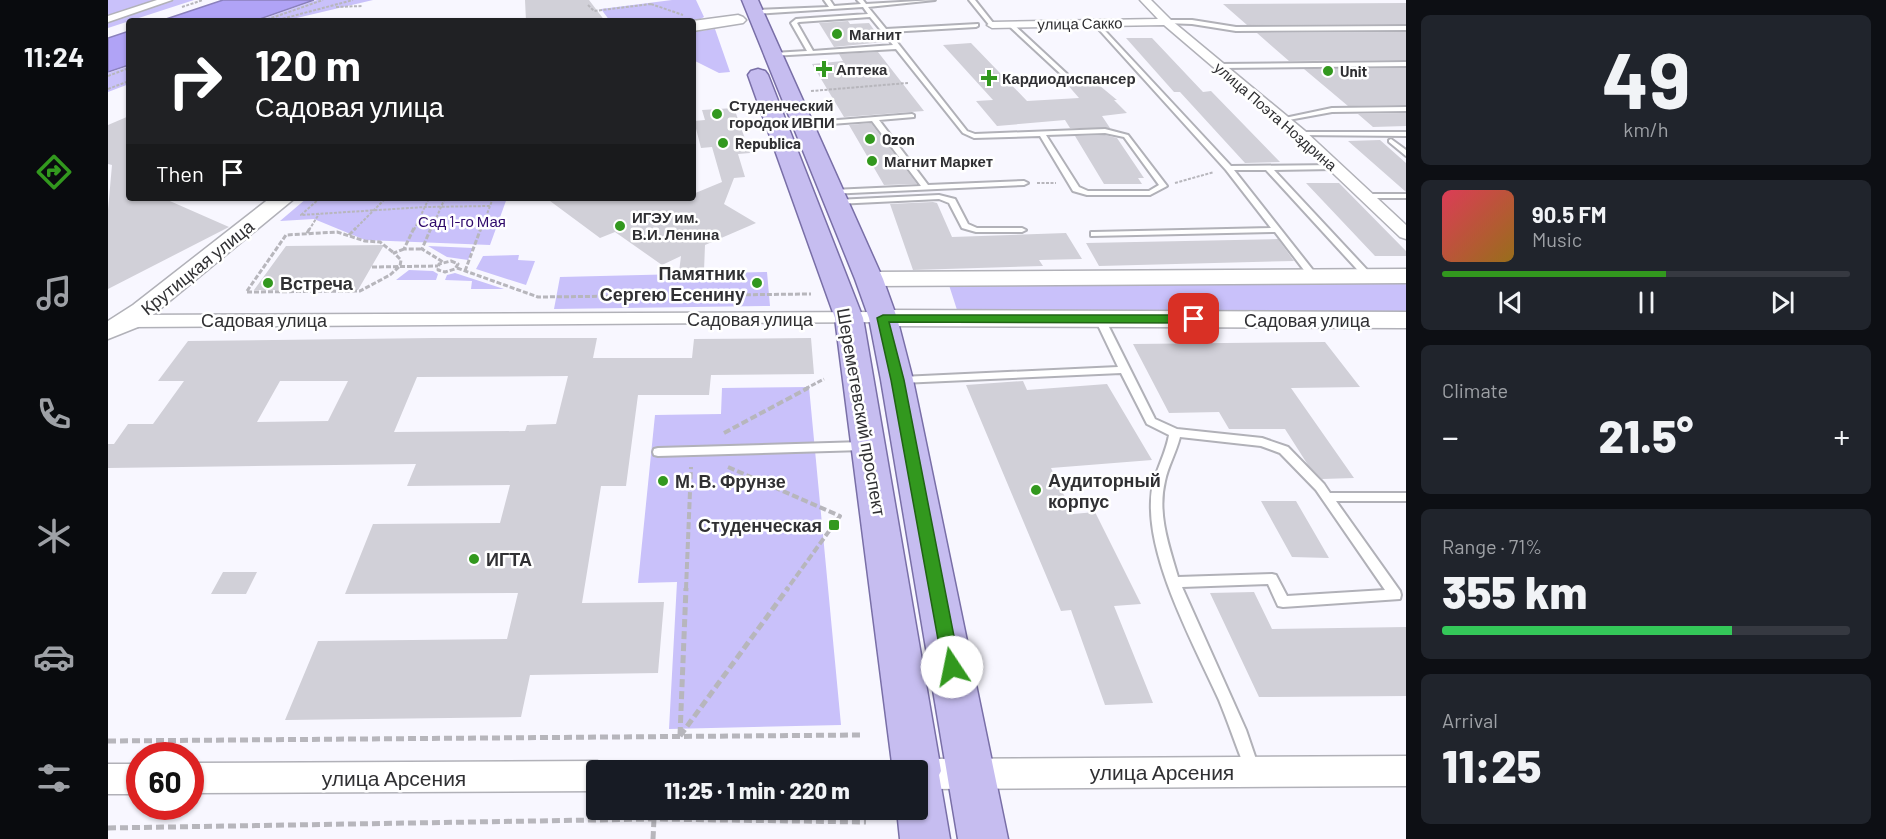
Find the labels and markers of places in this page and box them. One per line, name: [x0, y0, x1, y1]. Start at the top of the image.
place label: Магнит: [849, 25, 902, 43]
marker: Магнит: [830, 27, 844, 41]
place label: Аптека: [836, 60, 888, 78]
marker: Аптека: [817, 62, 831, 76]
place label: Unit: [1340, 62, 1367, 80]
marker: Unit: [1321, 64, 1335, 78]
marker: Кардиодиспансер: [980, 69, 998, 87]
place label: Кардиодиспансер: [1002, 69, 1136, 87]
place label: Студенческий городок ИВПИ: [729, 96, 835, 131]
marker: Студенческий городок ИВПИ: [710, 107, 724, 121]
place label: Ozon: [882, 130, 915, 148]
marker: Ozon: [863, 132, 877, 146]
place label: Republica: [735, 134, 801, 152]
marker: Republica: [716, 136, 730, 150]
place label: Магнит Маркет: [884, 152, 993, 170]
marker: Магнит Маркет: [865, 154, 879, 168]
place label: ИГЭУ им. В.И. Ленина: [632, 208, 720, 243]
marker: ИГЭУ им. В.И. Ленина: [613, 219, 627, 233]
place label: Памятник Сергею Есенину: [600, 262, 746, 305]
place label: Встреча: [280, 272, 354, 294]
marker: Встреча: [261, 276, 275, 290]
marker: Памятник Сергею Есенину: [750, 276, 764, 290]
pin: [1168, 293, 1219, 344]
place label: Аудиторный корпус: [1048, 469, 1161, 512]
place label: М. В. Фрунзе: [675, 470, 786, 492]
marker: М. В. Фрунзе: [656, 474, 670, 488]
marker: Аудиторный корпус: [1029, 483, 1043, 497]
place label: Студенческая: [698, 514, 822, 536]
marker: Студенческая: [827, 518, 841, 532]
place label: ИГТА: [486, 548, 532, 570]
marker: ИГТА: [467, 552, 481, 566]

